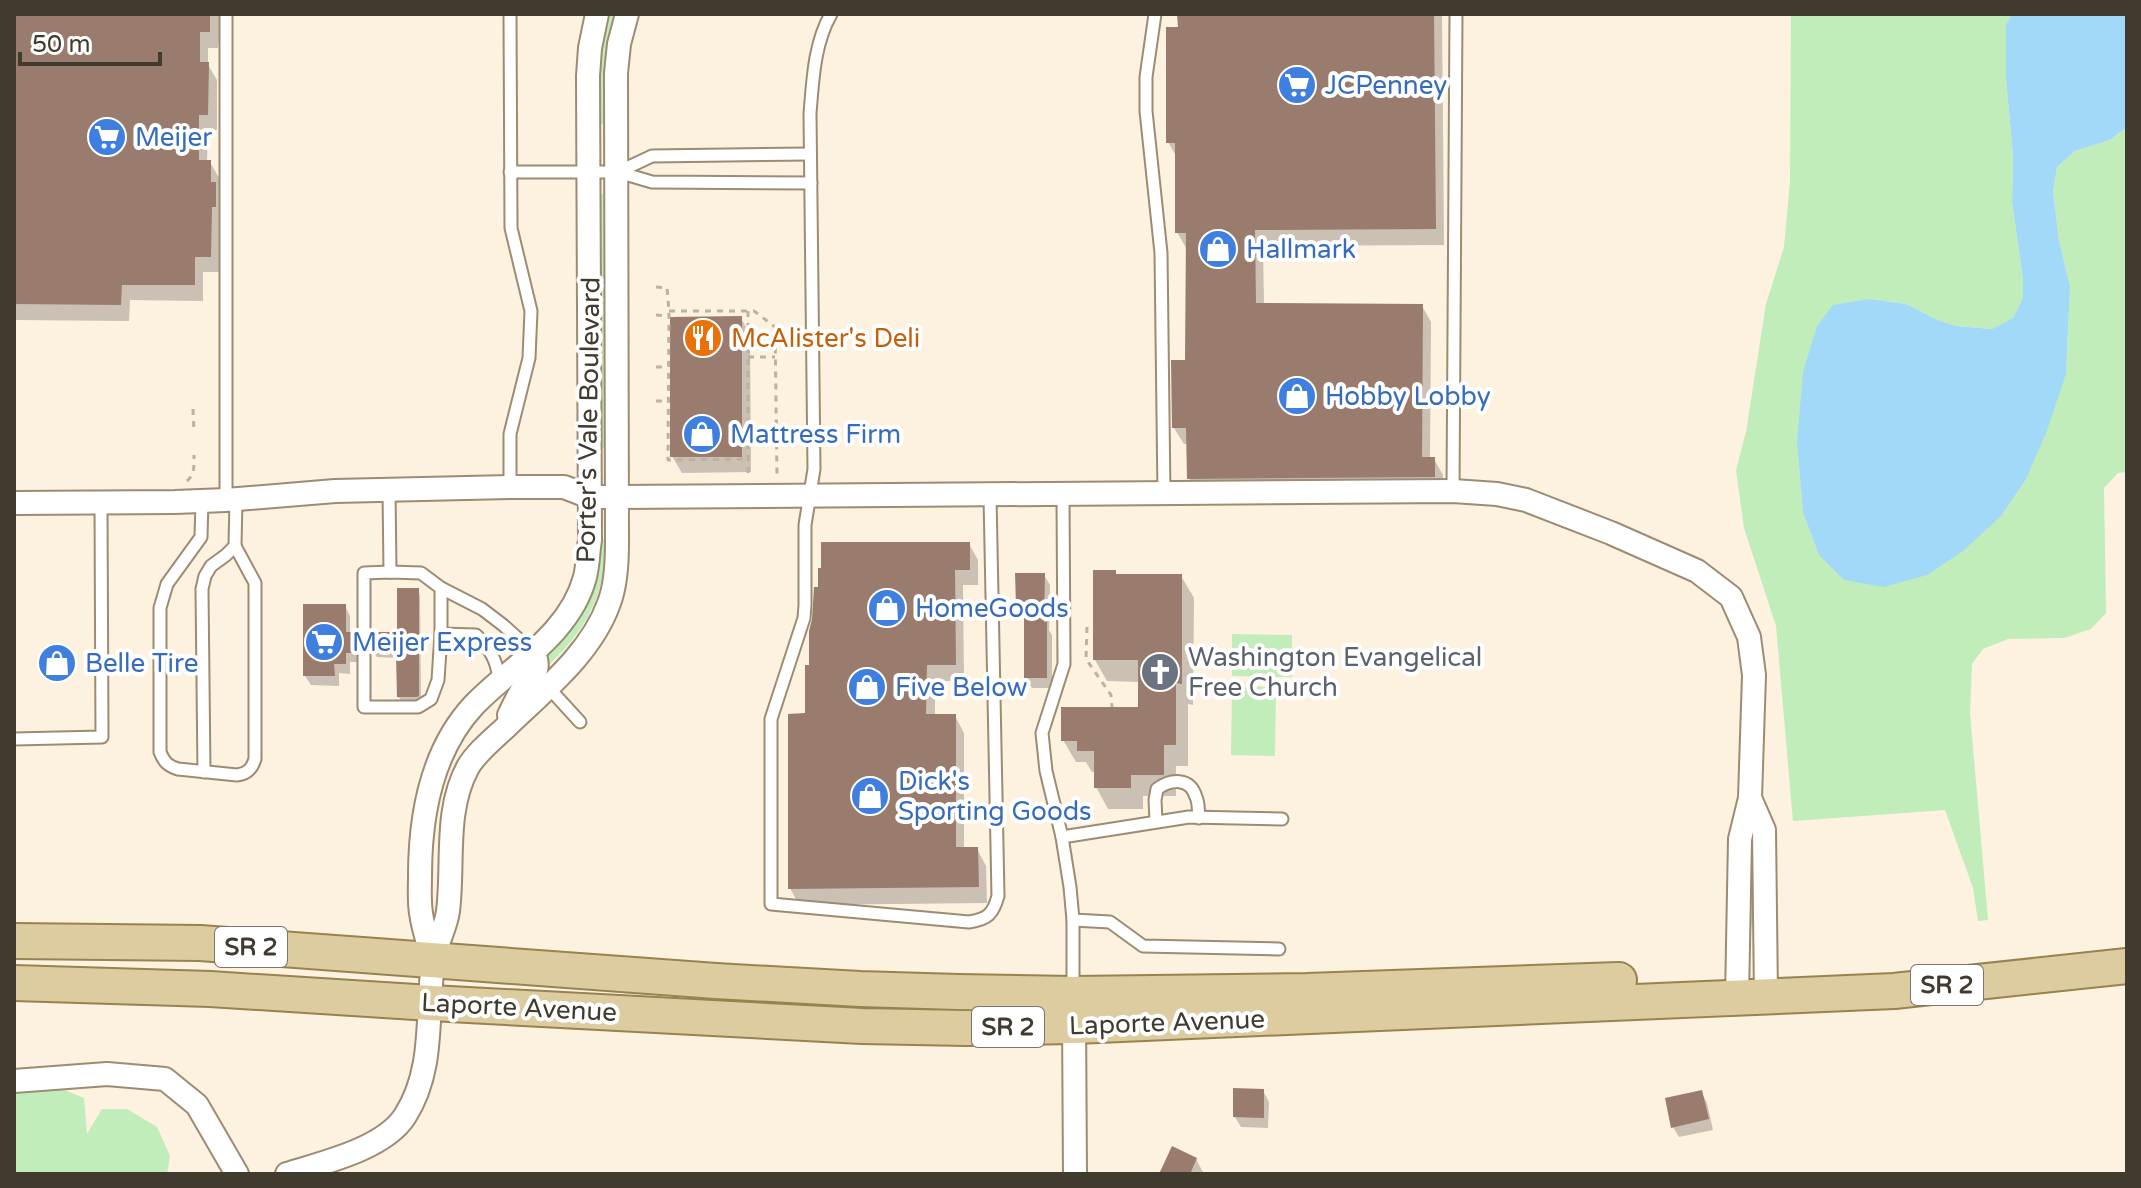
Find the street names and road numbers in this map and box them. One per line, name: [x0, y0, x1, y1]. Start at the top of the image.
street label: Porter's Vale Boulevard: [571, 277, 606, 563]
road number: SR 2: [215, 927, 287, 967]
road number: SR 2: [1911, 965, 1983, 1005]
street label: Laporte Avenue: [420, 987, 618, 1028]
street label: Laporte Avenue: [1069, 1004, 1266, 1041]
road number: SR 2: [972, 1007, 1044, 1047]

